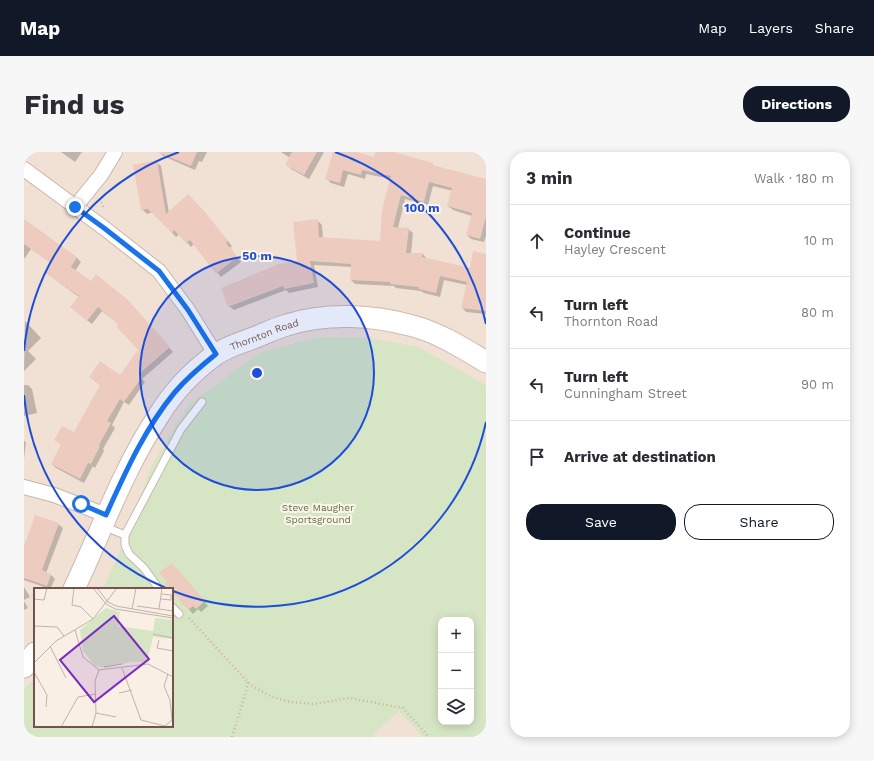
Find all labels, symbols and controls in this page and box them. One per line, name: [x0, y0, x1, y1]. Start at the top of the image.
text: Map: [20, 17, 60, 40]
text: Map: [698, 20, 727, 36]
text: Layers: [749, 20, 793, 36]
text: Share: [815, 20, 854, 36]
button: Directions: [743, 86, 850, 122]
text: Find us: [24, 88, 124, 121]
text: 3 min: [526, 168, 572, 188]
text: Walk · 180 m: [754, 171, 834, 186]
route end: [66, 198, 84, 216]
text: 100 m: [404, 201, 440, 215]
text: Continue: [564, 224, 631, 242]
icon: ahead: [526, 230, 548, 252]
text: 10 m: [804, 233, 834, 248]
text: Hayley Crescent: [564, 242, 666, 257]
text: 50 m: [242, 249, 272, 263]
text: Turn left: [564, 296, 628, 314]
icon: left: [526, 302, 548, 324]
text: 80 m: [801, 305, 834, 320]
text: Thornton Road: [564, 314, 658, 329]
street label: Thornton Road: [228, 316, 300, 352]
centre of rings: [250, 366, 264, 380]
text: Turn left: [564, 368, 628, 386]
icon: left: [526, 374, 548, 396]
text: 90 m: [801, 377, 834, 392]
text: Cunningham Street: [564, 386, 687, 401]
icon: arrive: [526, 446, 548, 468]
text: Arrive at destination: [564, 448, 716, 466]
route start: [72, 495, 90, 513]
park label: Steve Maugher Sportsground: [282, 502, 354, 525]
button: Save: [526, 504, 676, 540]
button: Share: [684, 504, 834, 540]
inset map: [34, 588, 173, 727]
map controls: [438, 617, 474, 725]
button: +: [438, 617, 474, 653]
button: −: [438, 653, 474, 689]
button: layers: [438, 689, 474, 725]

